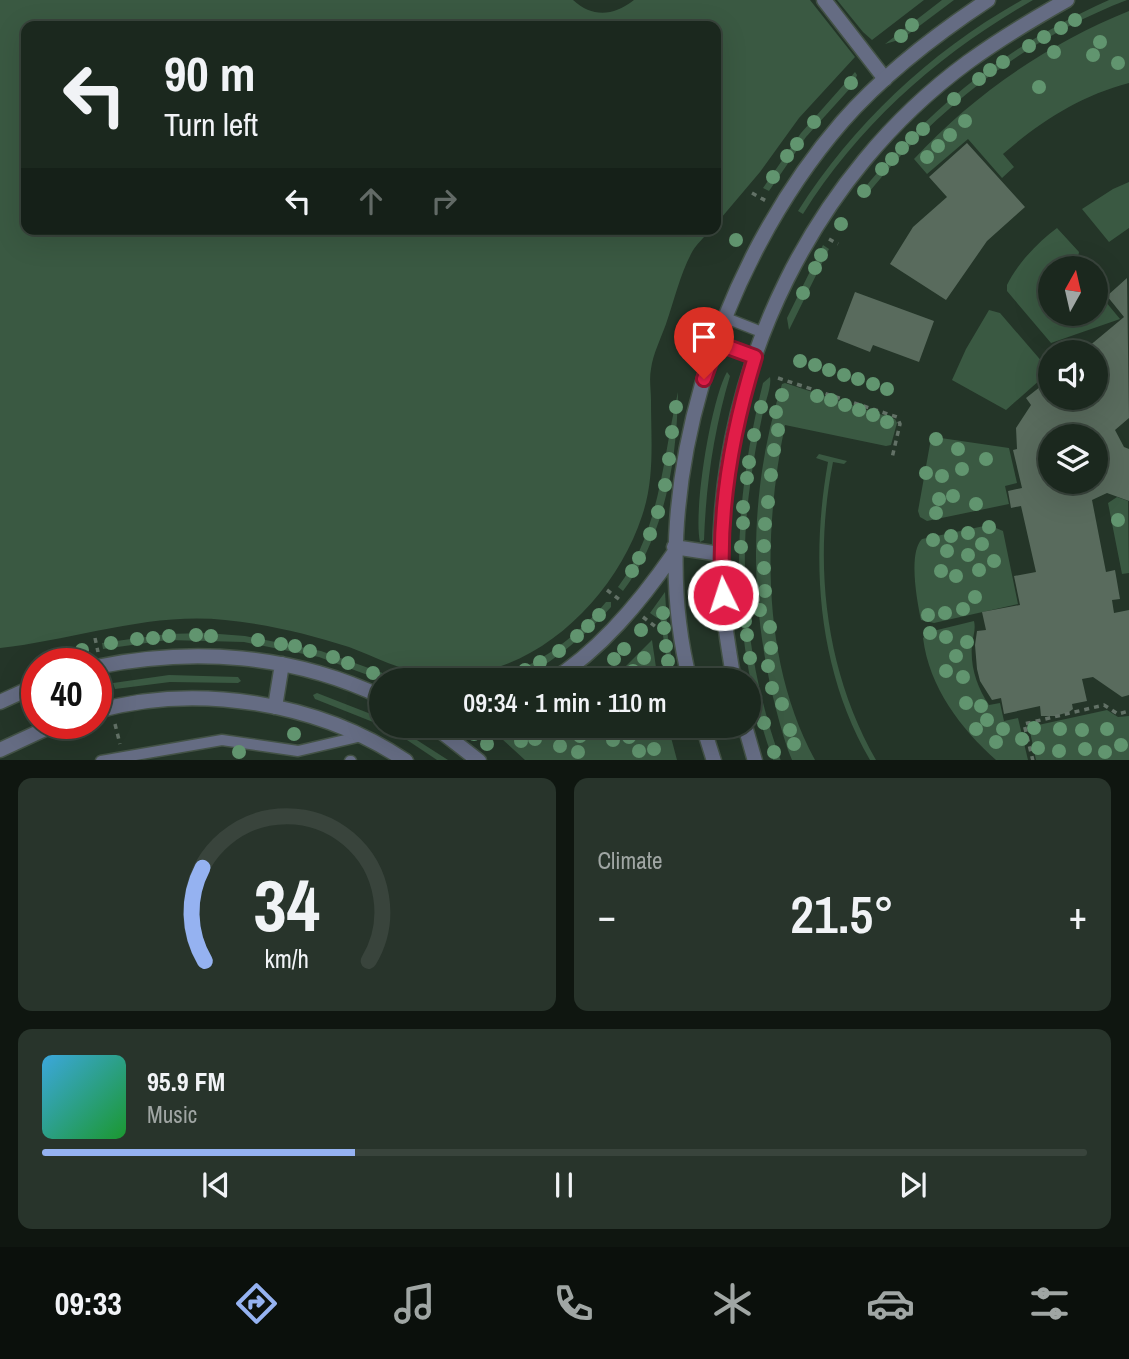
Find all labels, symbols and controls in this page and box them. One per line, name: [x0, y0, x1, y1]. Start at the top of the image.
text: 90 m: [164, 40, 256, 106]
icon: left: [49, 49, 140, 140]
text: Turn left: [164, 103, 258, 146]
icon: left: [279, 182, 317, 220]
icon: ahead: [352, 182, 390, 220]
icon: right: [425, 182, 463, 220]
north arrow: [1038, 256, 1108, 326]
map controls: [1038, 256, 1108, 494]
pin: [674, 307, 734, 379]
icon: arrive: [685, 318, 723, 356]
button: sound: [1038, 340, 1108, 410]
button: layers: [1038, 424, 1108, 494]
position arrow: [686, 558, 760, 632]
speed limit sign: 40: [21, 648, 112, 739]
text: 09:34 · 1 min · 110 m: [463, 685, 667, 720]
text: Climate: [598, 845, 662, 876]
text: 34: [254, 856, 320, 954]
text: 21.5°: [790, 879, 894, 949]
text: −: [598, 890, 616, 941]
text: +: [1069, 890, 1087, 941]
text: km/h: [265, 941, 309, 975]
text: 95.9 FM: [147, 1064, 225, 1099]
text: Music: [147, 1099, 197, 1130]
icon: previous: [197, 1166, 235, 1204]
icon: pause: [545, 1166, 583, 1204]
icon: next: [894, 1166, 932, 1204]
icon: directions: [232, 1279, 281, 1328]
icon: music: [390, 1279, 439, 1328]
icon: phone: [549, 1279, 598, 1328]
icon: climate: [708, 1279, 757, 1328]
icon: car: [866, 1279, 915, 1328]
icon: filters: [1025, 1279, 1074, 1328]
text: 09:33: [55, 1282, 122, 1325]

